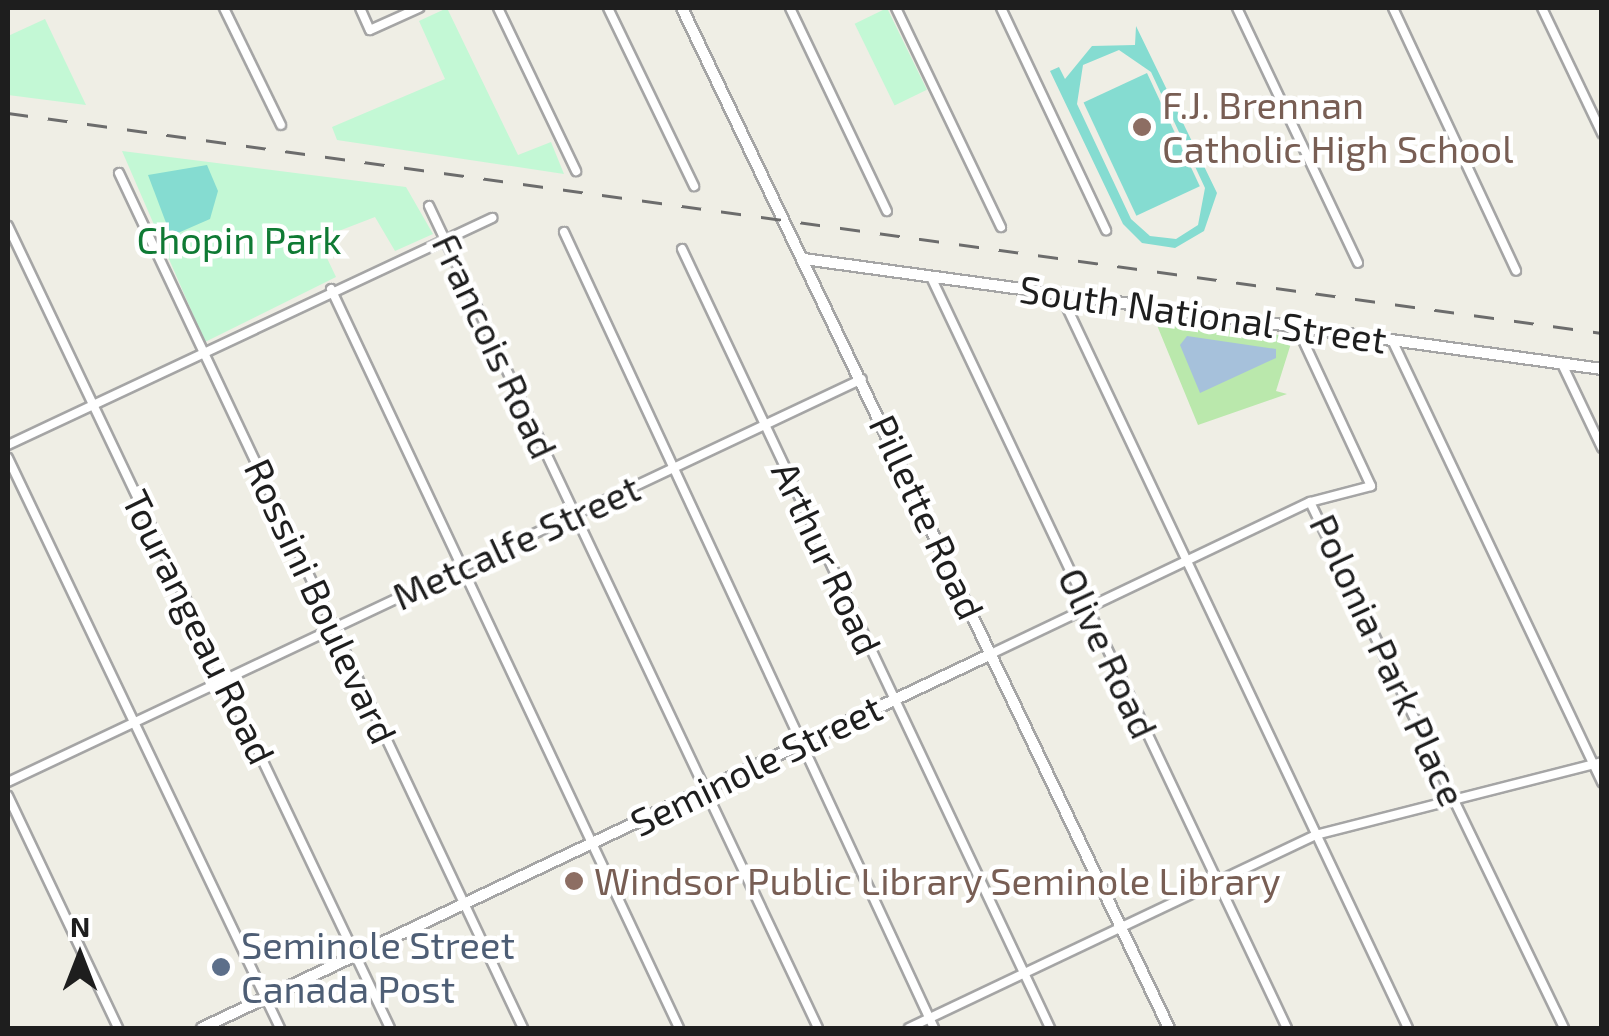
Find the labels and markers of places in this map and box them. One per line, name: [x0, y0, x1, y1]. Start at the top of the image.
place label: F.J. Brennan Catholic High School: [1162, 82, 1513, 172]
marker: F.J. Brennan Catholic High School: [1131, 116, 1153, 138]
place label: Windsor Public Library Seminole Library: [594, 858, 1282, 904]
marker: Windsor Public Library Seminole Library: [563, 870, 585, 892]
place label: Seminole Street Canada Post: [241, 922, 515, 1012]
marker: Seminole Street Canada Post: [210, 956, 232, 978]

